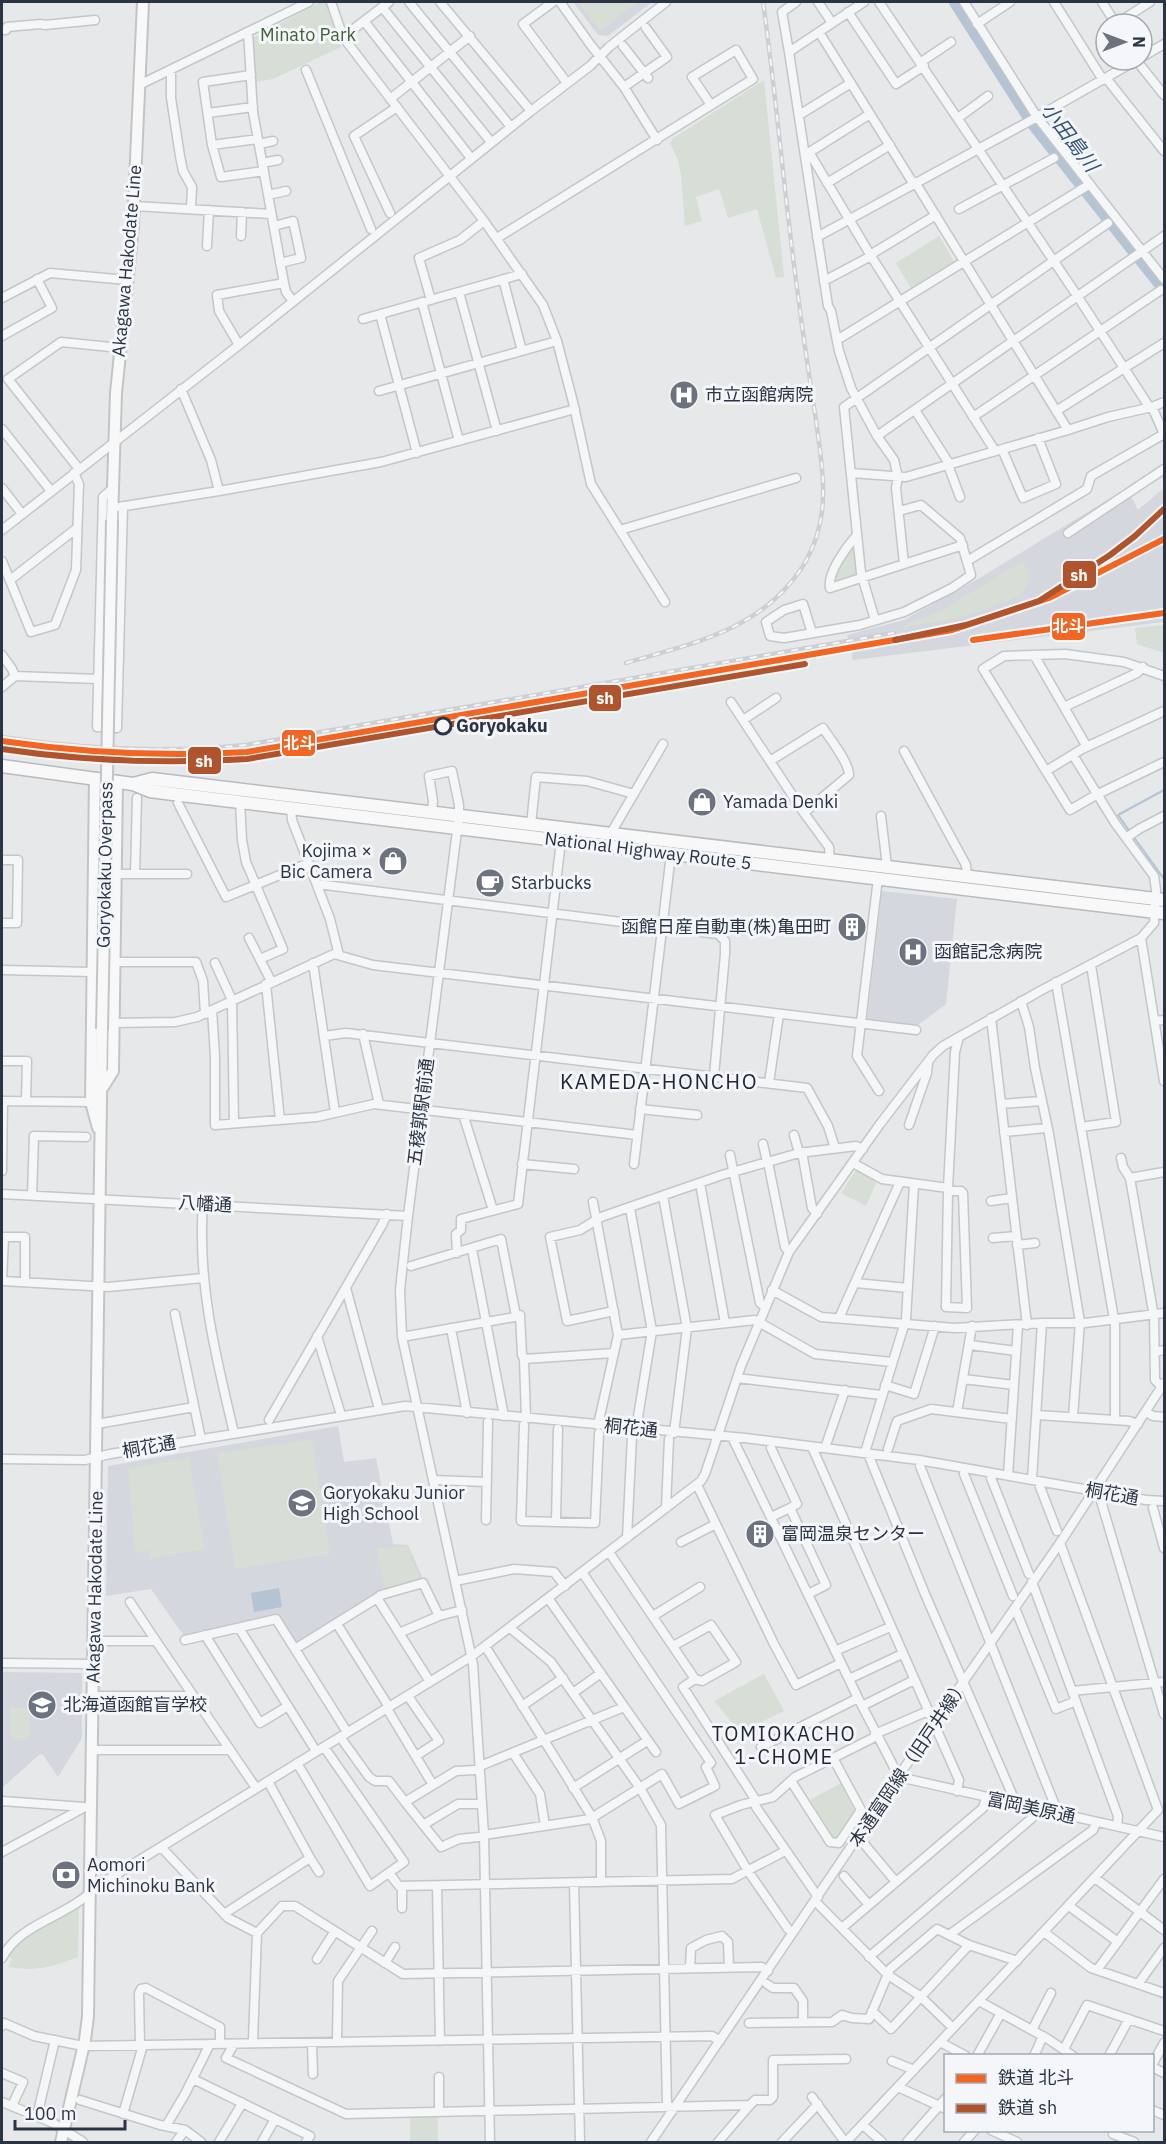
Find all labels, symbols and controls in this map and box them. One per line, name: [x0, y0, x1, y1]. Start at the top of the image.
north arrow: [1094, 12, 1154, 72]
park label: Minato Park: [260, 23, 356, 46]
text: N: [1129, 36, 1149, 48]
water label: 小田島川: [1036, 97, 1106, 178]
street label: Akagawa Hakodate Line: [107, 164, 146, 358]
hospital icon: 市立函館病院: [668, 379, 700, 411]
place label: 市立函館病院: [705, 383, 813, 406]
line badge: sh: [1062, 560, 1097, 589]
text: sh: [1070, 565, 1088, 585]
line badge: 北斗: [1051, 612, 1086, 641]
text: 北斗: [1052, 616, 1084, 636]
line badge: sh: [588, 684, 622, 712]
text: sh: [596, 688, 614, 708]
place label: Goryokaku: [456, 714, 548, 737]
marker: Goryokaku: [434, 717, 452, 735]
line badge: 北斗: [281, 729, 316, 757]
text: 北斗: [283, 733, 315, 753]
line badge: sh: [187, 746, 222, 775]
text: sh: [195, 751, 213, 771]
street label: Goryokaku Overpass: [92, 782, 117, 948]
shop icon: Yamada Denki: [686, 786, 718, 818]
place label: Yamada Denki: [723, 790, 838, 813]
street label: National Highway Route 5: [543, 826, 753, 875]
place label: Kojima × Bic Camera: [280, 839, 372, 883]
shop icon: Kojima × Bic Camera: [377, 845, 409, 877]
cafe icon: Starbucks: [474, 867, 506, 899]
place label: Starbucks: [511, 871, 592, 894]
building icon: 函館日産自動車(株)亀田町: [836, 911, 868, 943]
place label: 函館日産自動車(株)亀田町: [621, 915, 831, 938]
hospital icon: 函館記念病院: [897, 936, 929, 968]
place label: 函館記念病院: [934, 940, 1042, 963]
street label: 五稜郭駅前通: [403, 1057, 438, 1167]
district label: KAMEDA-HONCHO: [560, 1067, 758, 1095]
street label: 八幡通: [177, 1191, 233, 1216]
street label: 桐花通: [603, 1413, 659, 1442]
street label: 桐花通: [120, 1430, 177, 1463]
street label: 桐花通: [1084, 1477, 1141, 1510]
place label: Goryokaku Junior High School: [323, 1481, 465, 1525]
school or university icon: Goryokaku Junior High School: [286, 1487, 318, 1519]
street label: Akagawa Hakodate Line: [81, 1490, 108, 1684]
building icon: 富岡温泉センター: [744, 1518, 776, 1550]
place label: 富岡温泉センター: [781, 1522, 925, 1545]
street label: 本通富岡線（旧戸井線）: [844, 1674, 973, 1851]
school or university icon: 北海道函館盲学校: [26, 1689, 58, 1721]
place label: 北海道函館盲学校: [63, 1693, 207, 1716]
district label: TOMIOKACHO 1-CHOME: [712, 1720, 856, 1770]
street label: 富岡美原通: [985, 1787, 1078, 1828]
place label: Aomori Michinoku Bank: [87, 1853, 216, 1897]
bank icon: Aomori Michinoku Bank: [50, 1859, 82, 1891]
legend: [944, 2054, 1154, 2132]
text: 鉄道 北斗: [998, 2066, 1074, 2089]
scale bar: [15, 2093, 124, 2131]
text: 鉄道 sh: [998, 2096, 1057, 2119]
text: 100 m: [24, 2102, 76, 2125]

